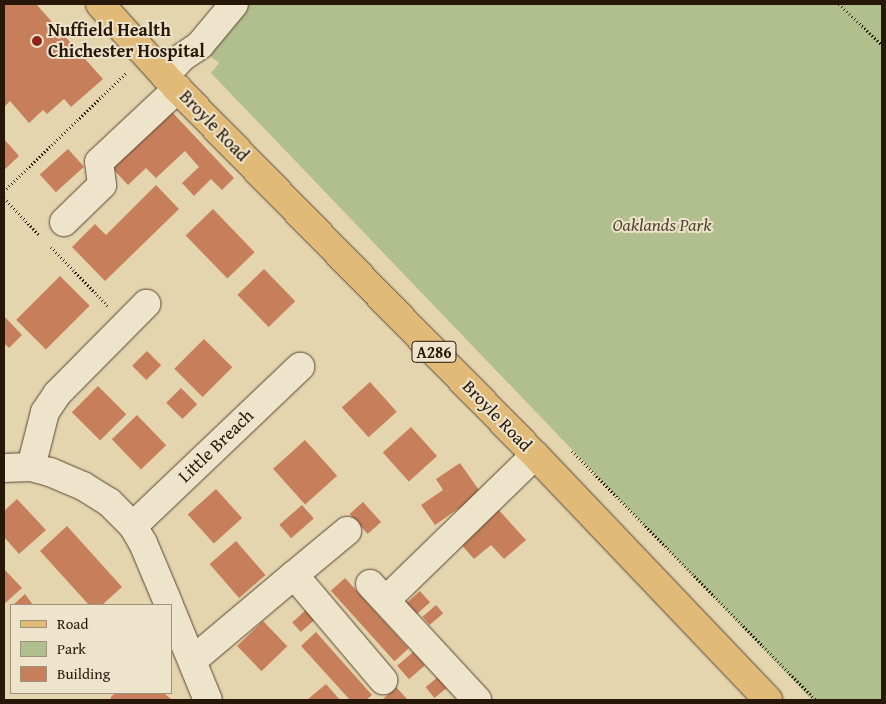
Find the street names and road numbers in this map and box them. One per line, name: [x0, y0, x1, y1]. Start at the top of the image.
street label: Broyle Road: [175, 86, 253, 166]
road number: A286: [410, 338, 458, 366]
street label: Broyle Road: [458, 376, 536, 456]
street label: Little Breach: [174, 405, 258, 487]

